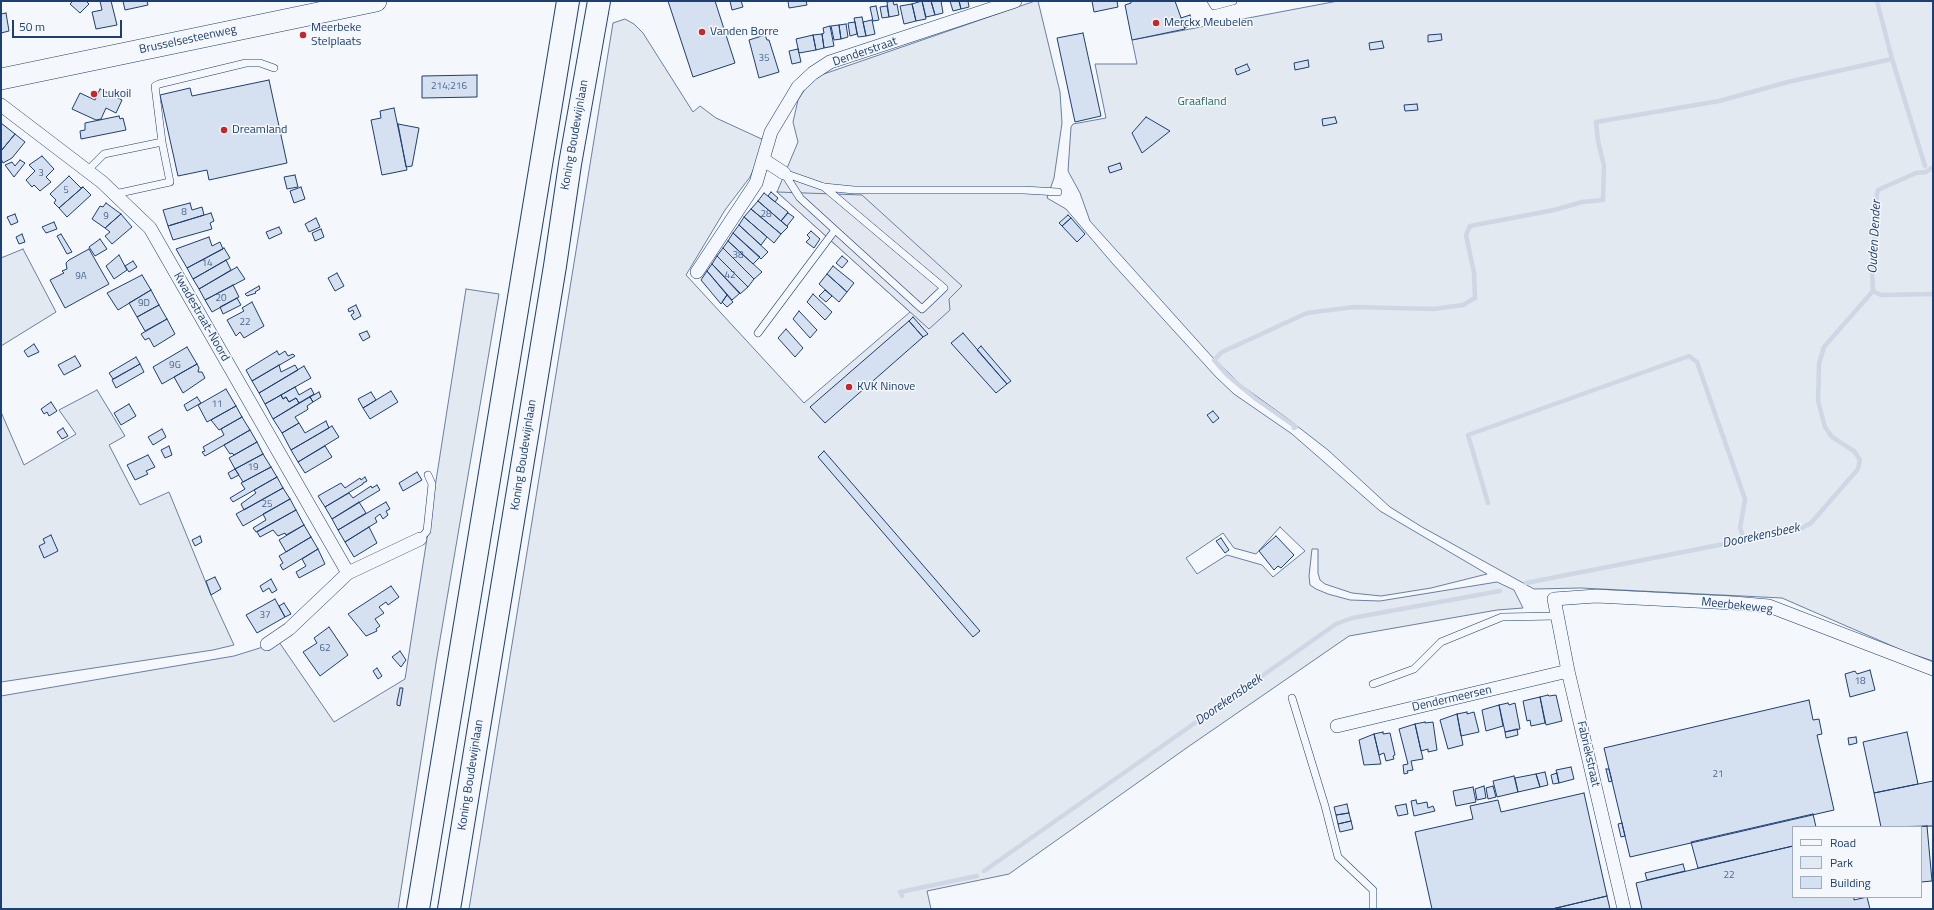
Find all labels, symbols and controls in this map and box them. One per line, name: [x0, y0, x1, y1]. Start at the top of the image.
scale bar: [14, 12, 124, 38]
place label: Merckx Meubelen: [1164, 16, 1253, 30]
text: 50 m: [19, 17, 45, 36]
marker: Merckx Meubelen: [1151, 18, 1161, 28]
place label: Meerbeke Stelplaats: [311, 21, 361, 49]
street label: Brusselsesteenweg: [138, 23, 238, 57]
place label: Vanden Borre: [710, 25, 779, 39]
marker: Vanden Borre: [697, 27, 707, 37]
marker: Meerbeke Stelplaats: [298, 30, 308, 40]
street label: Denderstraat: [831, 34, 899, 70]
house number: 35: [758, 53, 770, 65]
street label: Koning Boudewijnlaan: [558, 79, 592, 191]
house number: 214;216: [431, 81, 467, 93]
place label: Lukoil: [102, 87, 131, 101]
marker: Lukoil: [89, 89, 99, 99]
park label: Graafland: [1177, 95, 1227, 109]
place label: Dreamland: [232, 123, 287, 137]
marker: Dreamland: [219, 125, 229, 135]
house number: 3: [38, 168, 44, 180]
house number: 5: [63, 185, 69, 197]
water label: Ouden Dender: [1865, 200, 1885, 274]
house number: 8: [181, 207, 187, 219]
house number: 28: [760, 209, 772, 221]
house number: 9: [103, 211, 109, 223]
house number: 38: [732, 250, 744, 262]
house number: 14: [201, 258, 213, 270]
street label: Kwadestraat-Noord: [170, 270, 232, 364]
house number: 42: [724, 270, 736, 282]
house number: 9A: [75, 271, 87, 283]
house number: 20: [215, 293, 227, 305]
house number: 9D: [138, 298, 150, 310]
house number: 22: [239, 317, 251, 329]
house number: 9G: [169, 360, 181, 372]
place label: KVK Ninove: [857, 380, 915, 394]
marker: KVK Ninove: [844, 382, 854, 392]
house number: 11: [211, 399, 223, 411]
street label: Koning Boudewijnlaan: [508, 399, 540, 511]
house number: 19: [247, 462, 259, 474]
house number: 25: [261, 499, 273, 511]
water label: Doorekensbeek: [1721, 520, 1801, 552]
street label: Meerbekeweg: [1701, 595, 1773, 617]
house number: 37: [259, 610, 271, 622]
house number: 62: [319, 643, 331, 655]
water label: Doorekensbeek: [1192, 671, 1266, 729]
house number: 18: [1854, 676, 1866, 688]
street label: Dendermeersen: [1411, 683, 1493, 715]
street label: Koning Boudewijnlaan: [455, 719, 487, 831]
street label: Fabriekstraat: [1573, 720, 1603, 788]
house number: 21: [1712, 769, 1724, 781]
legend: [1792, 826, 1922, 898]
text: Road: [1830, 833, 1856, 852]
text: Park: [1830, 853, 1853, 872]
house number: 22: [1723, 870, 1735, 882]
text: Building: [1830, 873, 1871, 892]

